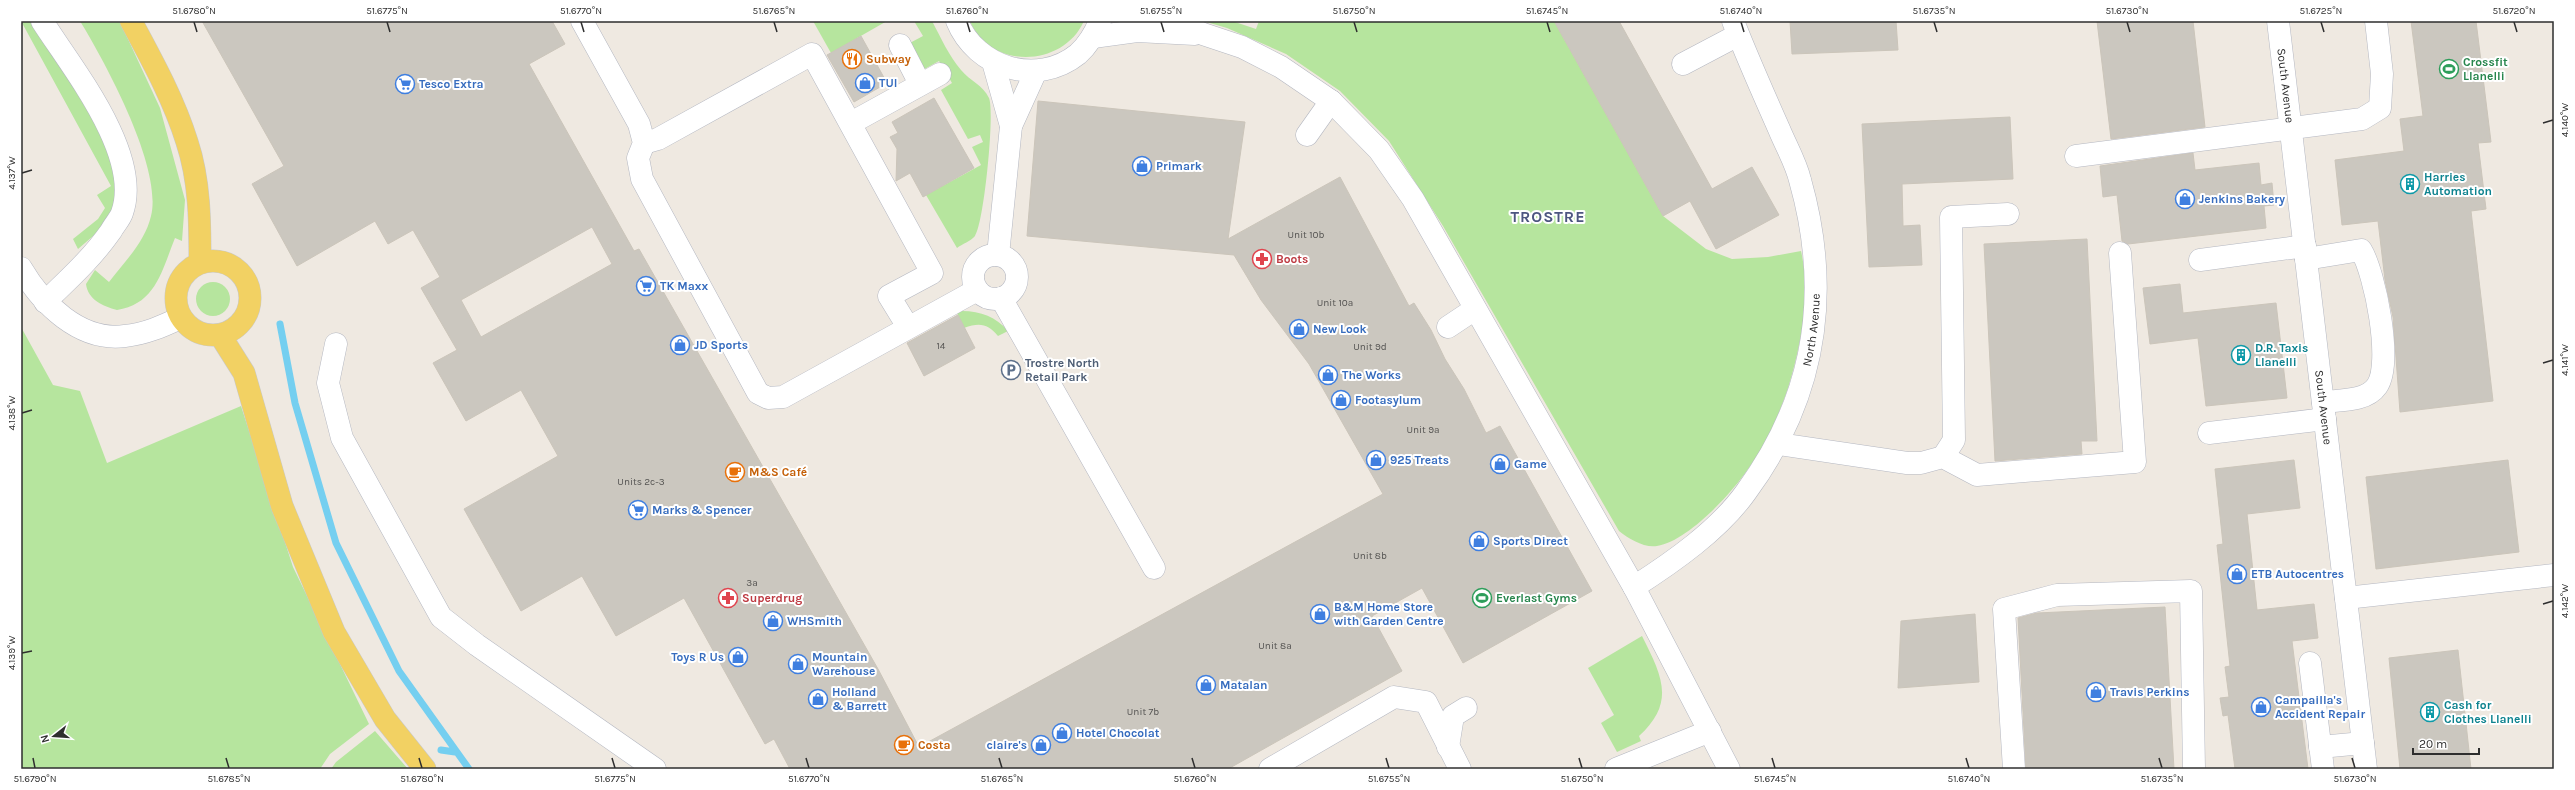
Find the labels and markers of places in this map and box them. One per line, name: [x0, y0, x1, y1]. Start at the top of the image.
restaurant icon: Subway: [841, 48, 863, 70]
place label: Subway: [866, 52, 911, 66]
place label: Crossfit Llanelli: [2463, 55, 2508, 83]
sports icon: Crossfit Llanelli: [2438, 58, 2460, 80]
shop icon: TUI: [854, 72, 876, 94]
supermarket icon: Tesco Extra: [394, 73, 416, 95]
place label: TUI: [879, 76, 897, 90]
place label: Tesco Extra: [419, 77, 483, 91]
shop icon: Primark: [1131, 155, 1153, 177]
place label: Primark: [1156, 159, 1202, 173]
place label: Harries Automation: [2424, 170, 2492, 198]
building icon: Harries Automation: [2399, 173, 2421, 195]
shop icon: Jenkins Bakery: [2174, 188, 2196, 210]
place label: Jenkins Bakery: [2199, 192, 2285, 206]
pharmacy icon: Boots: [1251, 248, 1273, 270]
place label: Boots: [1276, 252, 1308, 266]
supermarket icon: TK Maxx: [635, 275, 657, 297]
place label: TK Maxx: [660, 279, 708, 293]
shop icon: New Look: [1288, 318, 1310, 340]
place label: New Look: [1313, 322, 1367, 336]
shop icon: JD Sports: [669, 334, 691, 356]
place label: JD Sports: [694, 338, 748, 352]
place label: D.R. Taxis Llanelli: [2255, 341, 2308, 369]
building icon: D.R. Taxis Llanelli: [2230, 344, 2252, 366]
place label: Trostre North Retail Park: [1025, 356, 1099, 384]
parking icon: Trostre North Retail Park: [1000, 359, 1022, 381]
shop icon: The Works: [1317, 364, 1339, 386]
place label: The Works: [1342, 368, 1401, 382]
shop icon: Footasylum: [1330, 389, 1352, 411]
place label: Footasylum: [1355, 393, 1421, 407]
shop icon: 925 Treats: [1365, 449, 1387, 471]
place label: 925 Treats: [1390, 453, 1449, 467]
shop icon: Game: [1489, 453, 1511, 475]
place label: Game: [1514, 457, 1547, 471]
cafe icon: M&S Café: [724, 461, 746, 483]
place label: M&S Café: [749, 465, 807, 479]
supermarket icon: Marks & Spencer: [627, 499, 649, 521]
place label: Marks & Spencer: [652, 503, 752, 517]
shop icon: Sports Direct: [1468, 530, 1490, 552]
place label: Sports Direct: [1493, 534, 1568, 548]
shop icon: ETB Autocentres: [2226, 563, 2248, 585]
place label: ETB Autocentres: [2251, 567, 2344, 581]
pharmacy icon: Superdrug: [717, 587, 739, 609]
sports icon: Everlast Gyms: [1471, 587, 1493, 609]
place label: Superdrug: [742, 591, 802, 605]
place label: Everlast Gyms: [1496, 591, 1577, 605]
place label: B&M Home Store with Garden Centre: [1334, 600, 1444, 628]
shop icon: B&M Home Store with Garden Centre: [1309, 603, 1331, 625]
shop icon: WHSmith: [762, 610, 784, 632]
place label: WHSmith: [787, 614, 842, 628]
shop icon: Toys R Us: [727, 646, 749, 668]
place label: Toys R Us: [671, 650, 724, 664]
place label: Mountain Warehouse: [812, 650, 875, 678]
shop icon: Mountain Warehouse: [787, 653, 809, 675]
shop icon: Matalan: [1195, 674, 1217, 696]
place label: Matalan: [1220, 678, 1267, 692]
shop icon: Travis Perkins: [2085, 681, 2107, 703]
place label: Holland & Barrett: [832, 685, 887, 713]
place label: Travis Perkins: [2110, 685, 2190, 699]
shop icon: Holland & Barrett: [807, 688, 829, 710]
place label: Campailla's Accident Repair: [2275, 693, 2365, 721]
shop icon: Campailla's Accident Repair: [2250, 696, 2272, 718]
place label: Cash for Clothes Llanelli: [2444, 698, 2532, 726]
building icon: Cash for Clothes Llanelli: [2419, 701, 2441, 723]
shop icon: Hotel Chocolat: [1051, 722, 1073, 744]
place label: Hotel Chocolat: [1076, 726, 1160, 740]
cafe icon: Costa: [893, 734, 915, 756]
shop icon: claire's: [1030, 734, 1052, 756]
place label: Costa: [918, 738, 950, 752]
place label: claire's: [986, 738, 1027, 752]

